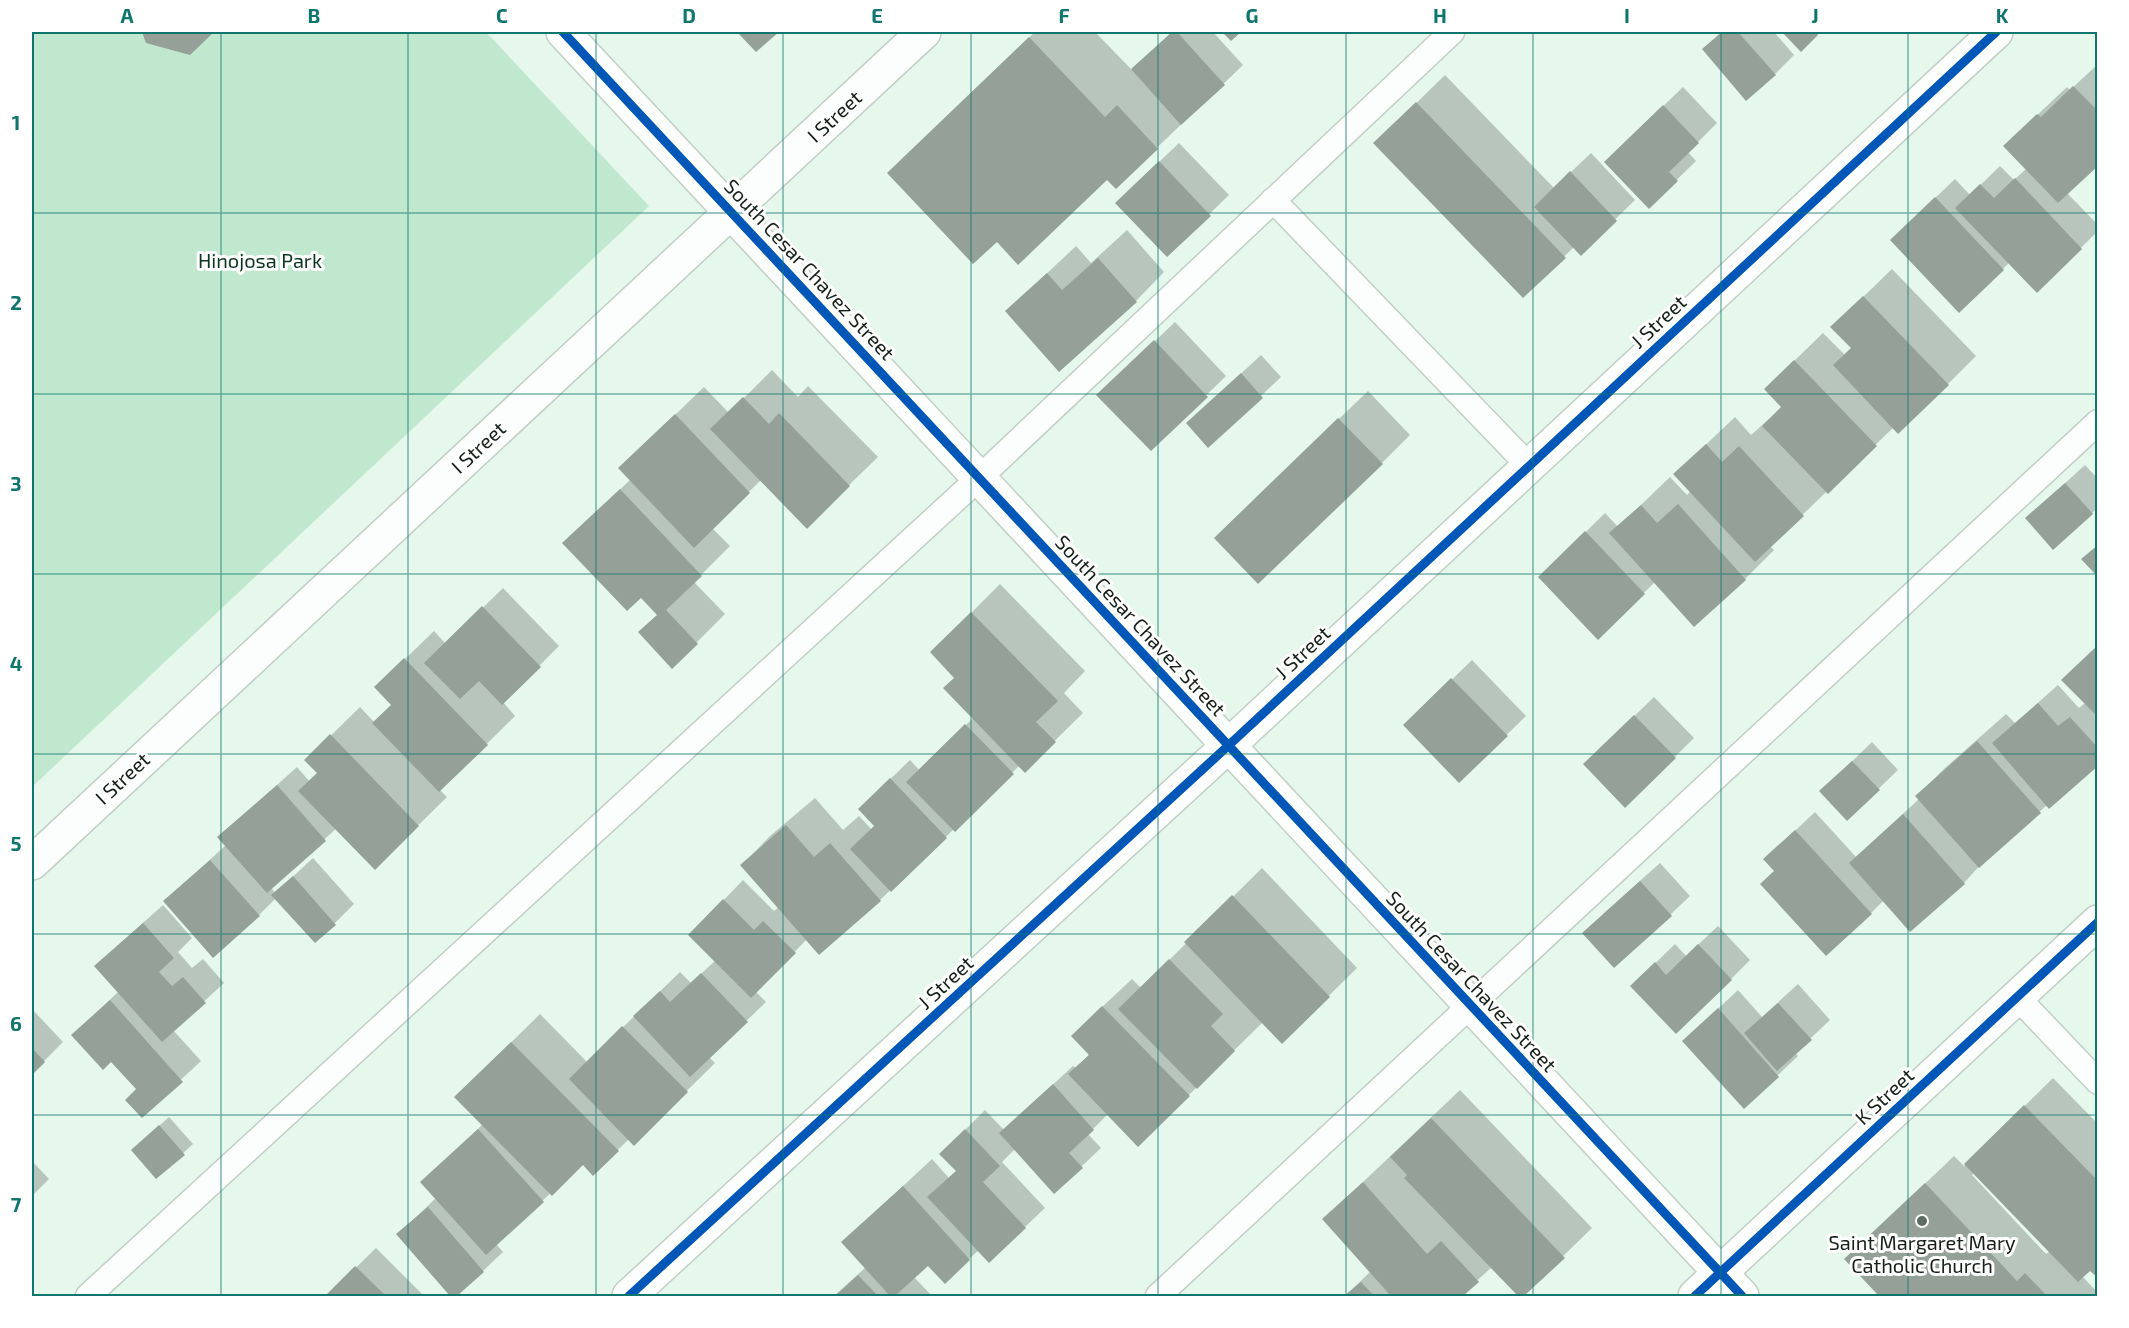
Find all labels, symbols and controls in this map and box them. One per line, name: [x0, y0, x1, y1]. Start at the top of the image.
text: A: [120, 3, 134, 27]
text: B: [308, 3, 320, 27]
text: C: [496, 3, 508, 27]
text: D: [682, 3, 696, 27]
text: E: [871, 3, 883, 27]
text: F: [1058, 3, 1070, 27]
text: G: [1246, 3, 1258, 27]
text: H: [1433, 3, 1447, 27]
text: I: [1624, 3, 1630, 27]
text: J: [1811, 3, 1819, 27]
text: K: [1996, 3, 2009, 27]
street label: I Street: [802, 85, 866, 147]
text: 1: [12, 110, 20, 134]
street label: South Cesar Chavez Street: [720, 174, 900, 365]
park label: Hinojosa Park: [198, 248, 322, 272]
street label: J Street: [1625, 289, 1691, 353]
text: 2: [10, 290, 22, 314]
street label: I Street: [446, 416, 510, 478]
text: 3: [10, 471, 22, 495]
street label: South Cesar Chavez Street: [1051, 530, 1231, 721]
street label: J Street: [1269, 620, 1335, 684]
text: 4: [10, 651, 23, 675]
street label: I Street: [90, 747, 154, 809]
text: 5: [10, 831, 22, 855]
street label: South Cesar Chavez Street: [1382, 886, 1562, 1077]
street label: J Street: [912, 950, 978, 1014]
text: 6: [10, 1011, 22, 1035]
street label: K Street: [1850, 1063, 1919, 1129]
text: 7: [11, 1192, 22, 1216]
marker: Saint Margaret Mary Catholic Church: [1915, 1214, 1929, 1228]
place label: Saint Margaret Mary Catholic Church: [1828, 1230, 2016, 1277]

